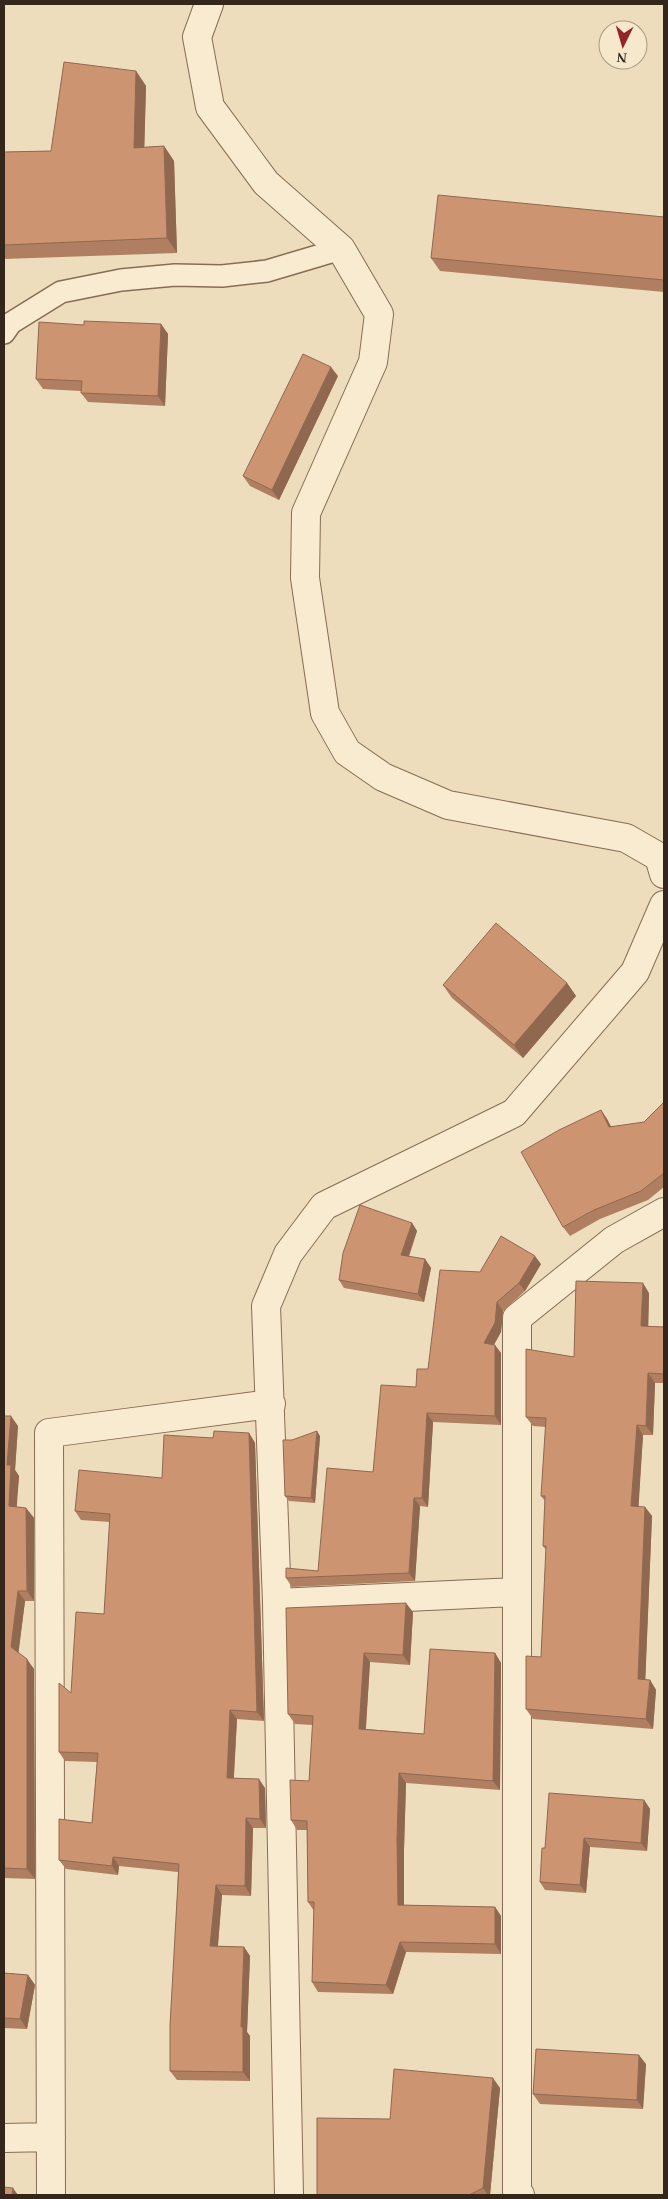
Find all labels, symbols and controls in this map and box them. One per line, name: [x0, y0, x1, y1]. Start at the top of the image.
north arrow: [598, 20, 648, 70]
text: N: [616, 50, 628, 65]

